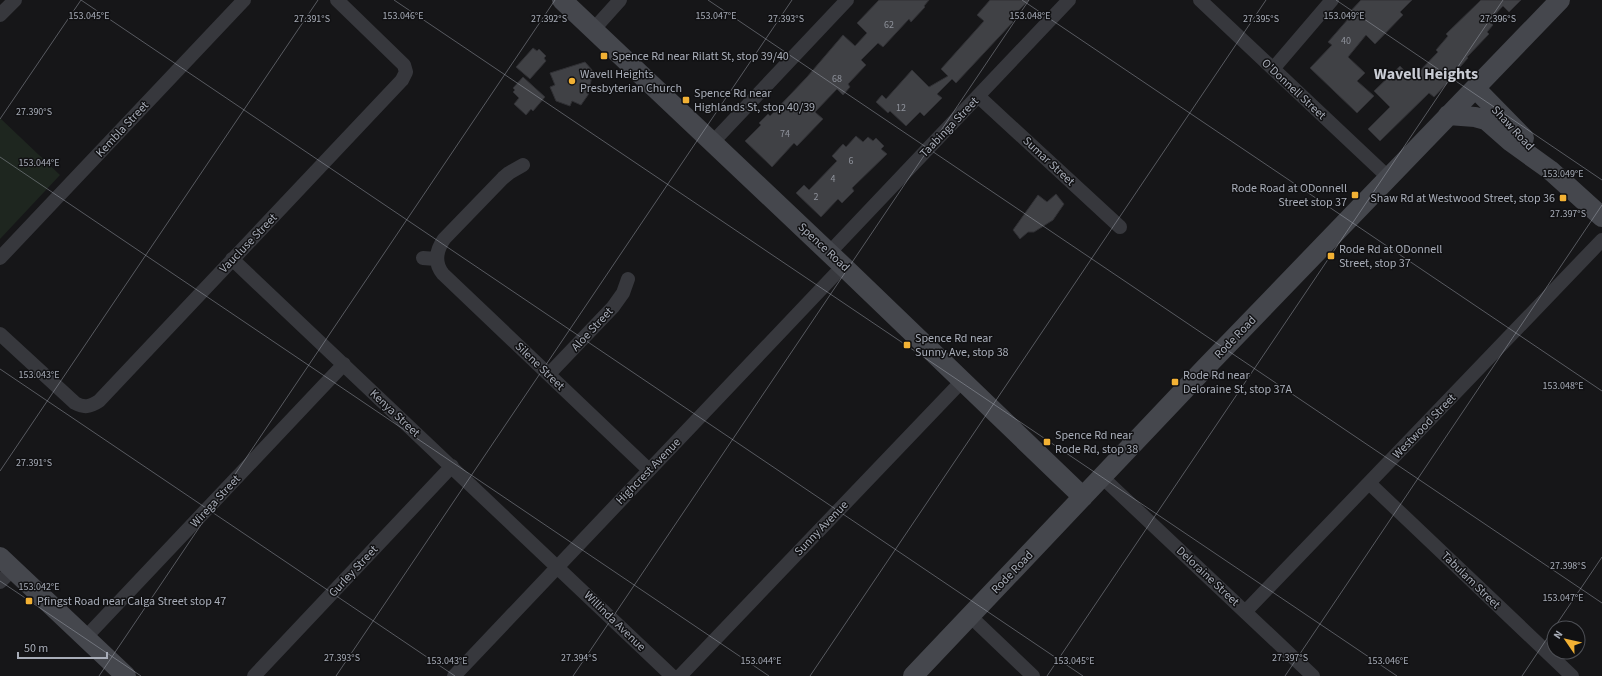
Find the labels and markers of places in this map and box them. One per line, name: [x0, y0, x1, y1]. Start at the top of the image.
place label: Spence Rd near Rilatt St, stop 39/40: [612, 48, 789, 65]
marker: Spence Rd near Rilatt St, stop 39/40: [599, 51, 609, 61]
place label: Wavell Heights Presbyterian Church: [580, 66, 682, 97]
marker: Wavell Heights Presbyterian Church: [567, 76, 577, 86]
place label: Spence Rd near Highlands St, stop 40/39: [694, 85, 815, 116]
marker: Spence Rd near Highlands St, stop 40/39: [681, 95, 691, 105]
place label: Rode Road at ODonnell Street stop 37: [1231, 180, 1347, 211]
marker: Rode Road at ODonnell Street stop 37: [1350, 190, 1360, 200]
place label: Shaw Rd at Westwood Street, stop 36: [1370, 190, 1555, 207]
marker: Shaw Rd at Westwood Street, stop 36: [1558, 193, 1568, 203]
place label: Rode Rd at ODonnell Street, stop 37: [1339, 241, 1442, 272]
marker: Rode Rd at ODonnell Street, stop 37: [1326, 251, 1336, 261]
place label: Spence Rd near Sunny Ave, stop 38: [915, 330, 1009, 361]
marker: Spence Rd near Sunny Ave, stop 38: [902, 340, 912, 350]
place label: Rode Rd near Deloraine St, stop 37A: [1183, 367, 1293, 398]
marker: Rode Rd near Deloraine St, stop 37A: [1170, 377, 1180, 387]
place label: Spence Rd near Rode Rd, stop 38: [1055, 427, 1138, 458]
marker: Spence Rd near Rode Rd, stop 38: [1042, 437, 1052, 447]
place label: Pfingst Road near Calga Street stop 47: [37, 593, 226, 610]
marker: Pfingst Road near Calga Street stop 47: [24, 596, 34, 606]

